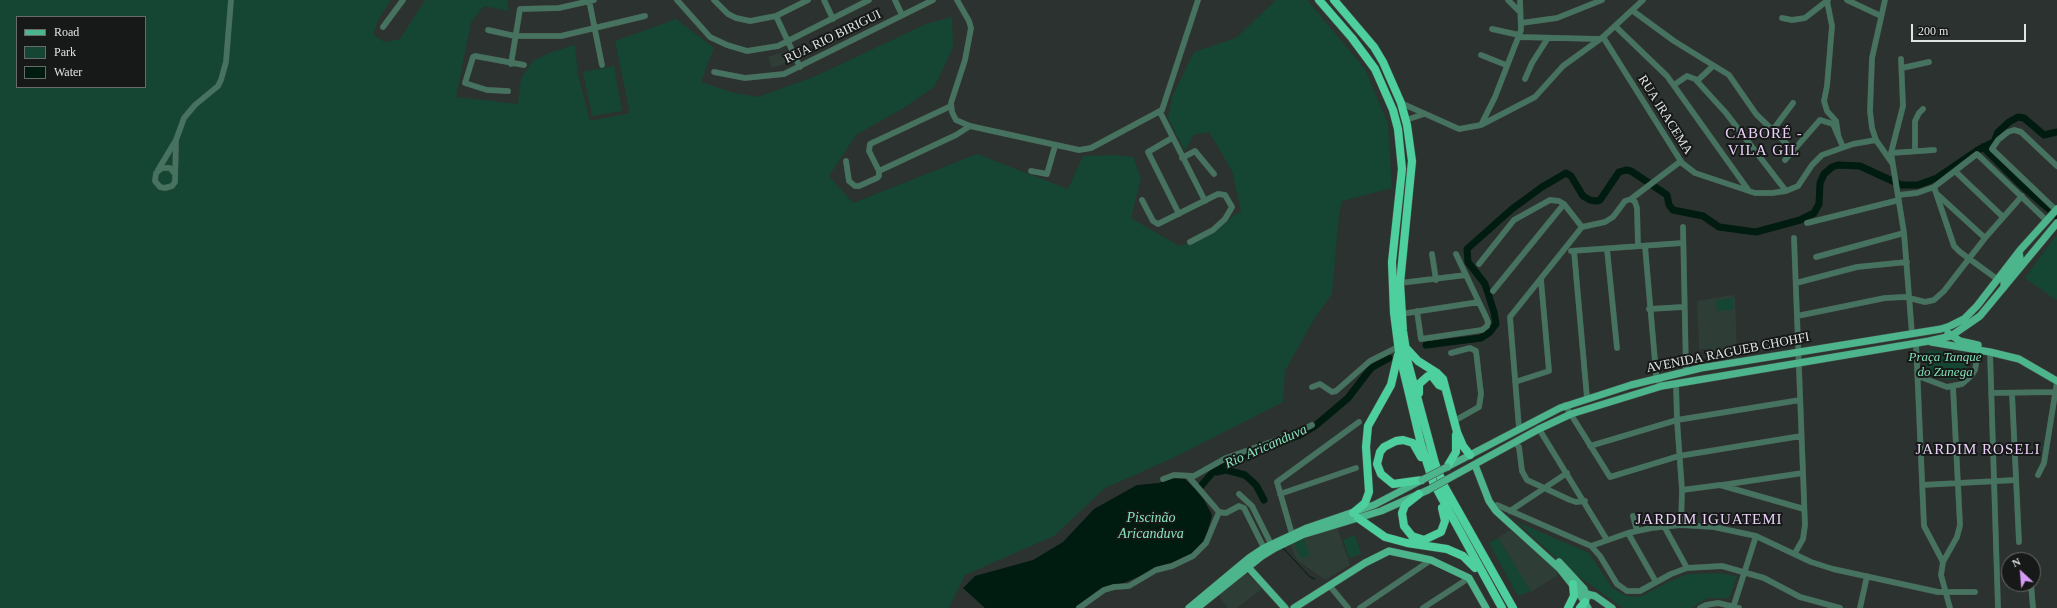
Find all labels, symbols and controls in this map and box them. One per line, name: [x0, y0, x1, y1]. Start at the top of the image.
street label: RUA RIO BIRIGUI: [782, 7, 884, 67]
legend: [16, 16, 146, 88]
scale bar: [1913, 16, 2028, 42]
text: 200 m: [1918, 24, 1948, 38]
text: Road: [54, 25, 79, 39]
text: Park: [54, 45, 76, 59]
text: Water: [54, 65, 82, 79]
street label: RUA IRACEMA: [1634, 72, 1696, 158]
district label: CABORÉ - VILA GIL: [1725, 125, 1803, 160]
street label: AVENIDA RAGUEB CHOHFI: [1645, 330, 1811, 376]
park label: Praça Tanque do Zunega: [1909, 350, 1981, 381]
water label: Rio Aricanduva: [1222, 421, 1310, 473]
district label: JARDIM ROSELI: [1915, 441, 2041, 459]
water label: Piscinão Aricanduva: [1118, 510, 1184, 542]
district label: JARDIM IGUATEMI: [1635, 511, 1783, 529]
north arrow: [2001, 552, 2041, 592]
text: N: [2010, 555, 2022, 569]

